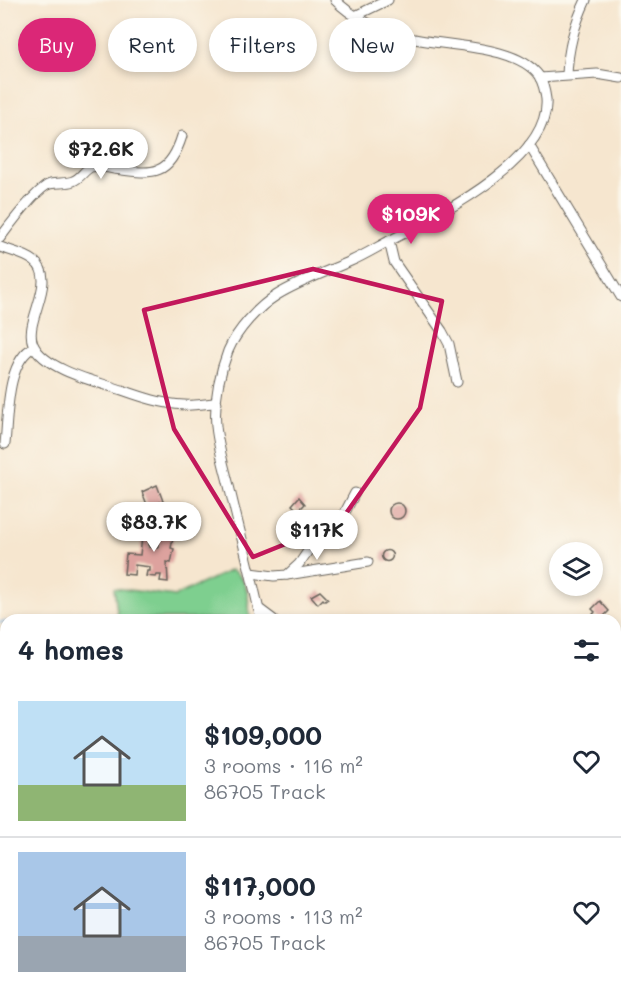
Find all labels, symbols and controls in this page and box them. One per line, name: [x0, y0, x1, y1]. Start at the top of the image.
chip: Buy: [18, 18, 96, 72]
chip: Rent: [108, 18, 197, 72]
chip: Filters: [209, 18, 317, 72]
chip: New: [329, 18, 416, 72]
pin: $72.6K: [52, 129, 150, 180]
text: $72.6K: [68, 135, 134, 161]
pin: $109K: [369, 194, 453, 245]
text: $109K: [381, 200, 441, 226]
pin: $83.7K: [105, 502, 203, 553]
text: $83.7K: [120, 508, 188, 534]
pin: $117K: [275, 510, 359, 561]
text: $117K: [290, 516, 344, 542]
map controls: [549, 542, 603, 596]
button: layers: [549, 542, 603, 596]
text: 4 homes: [18, 633, 124, 667]
icon: filters: [570, 634, 603, 667]
text: $109,000: [204, 718, 322, 752]
icon: home: [66, 725, 138, 797]
icon: heart: [570, 745, 603, 778]
text: 3 rooms · 116 m²: [204, 752, 363, 778]
text: 86705 Track: [204, 778, 326, 804]
text: $117,000: [204, 869, 316, 903]
icon: home: [66, 876, 138, 948]
icon: heart: [570, 896, 603, 929]
text: 3 rooms · 113 m²: [204, 903, 363, 929]
text: 86705 Track: [204, 929, 326, 955]

